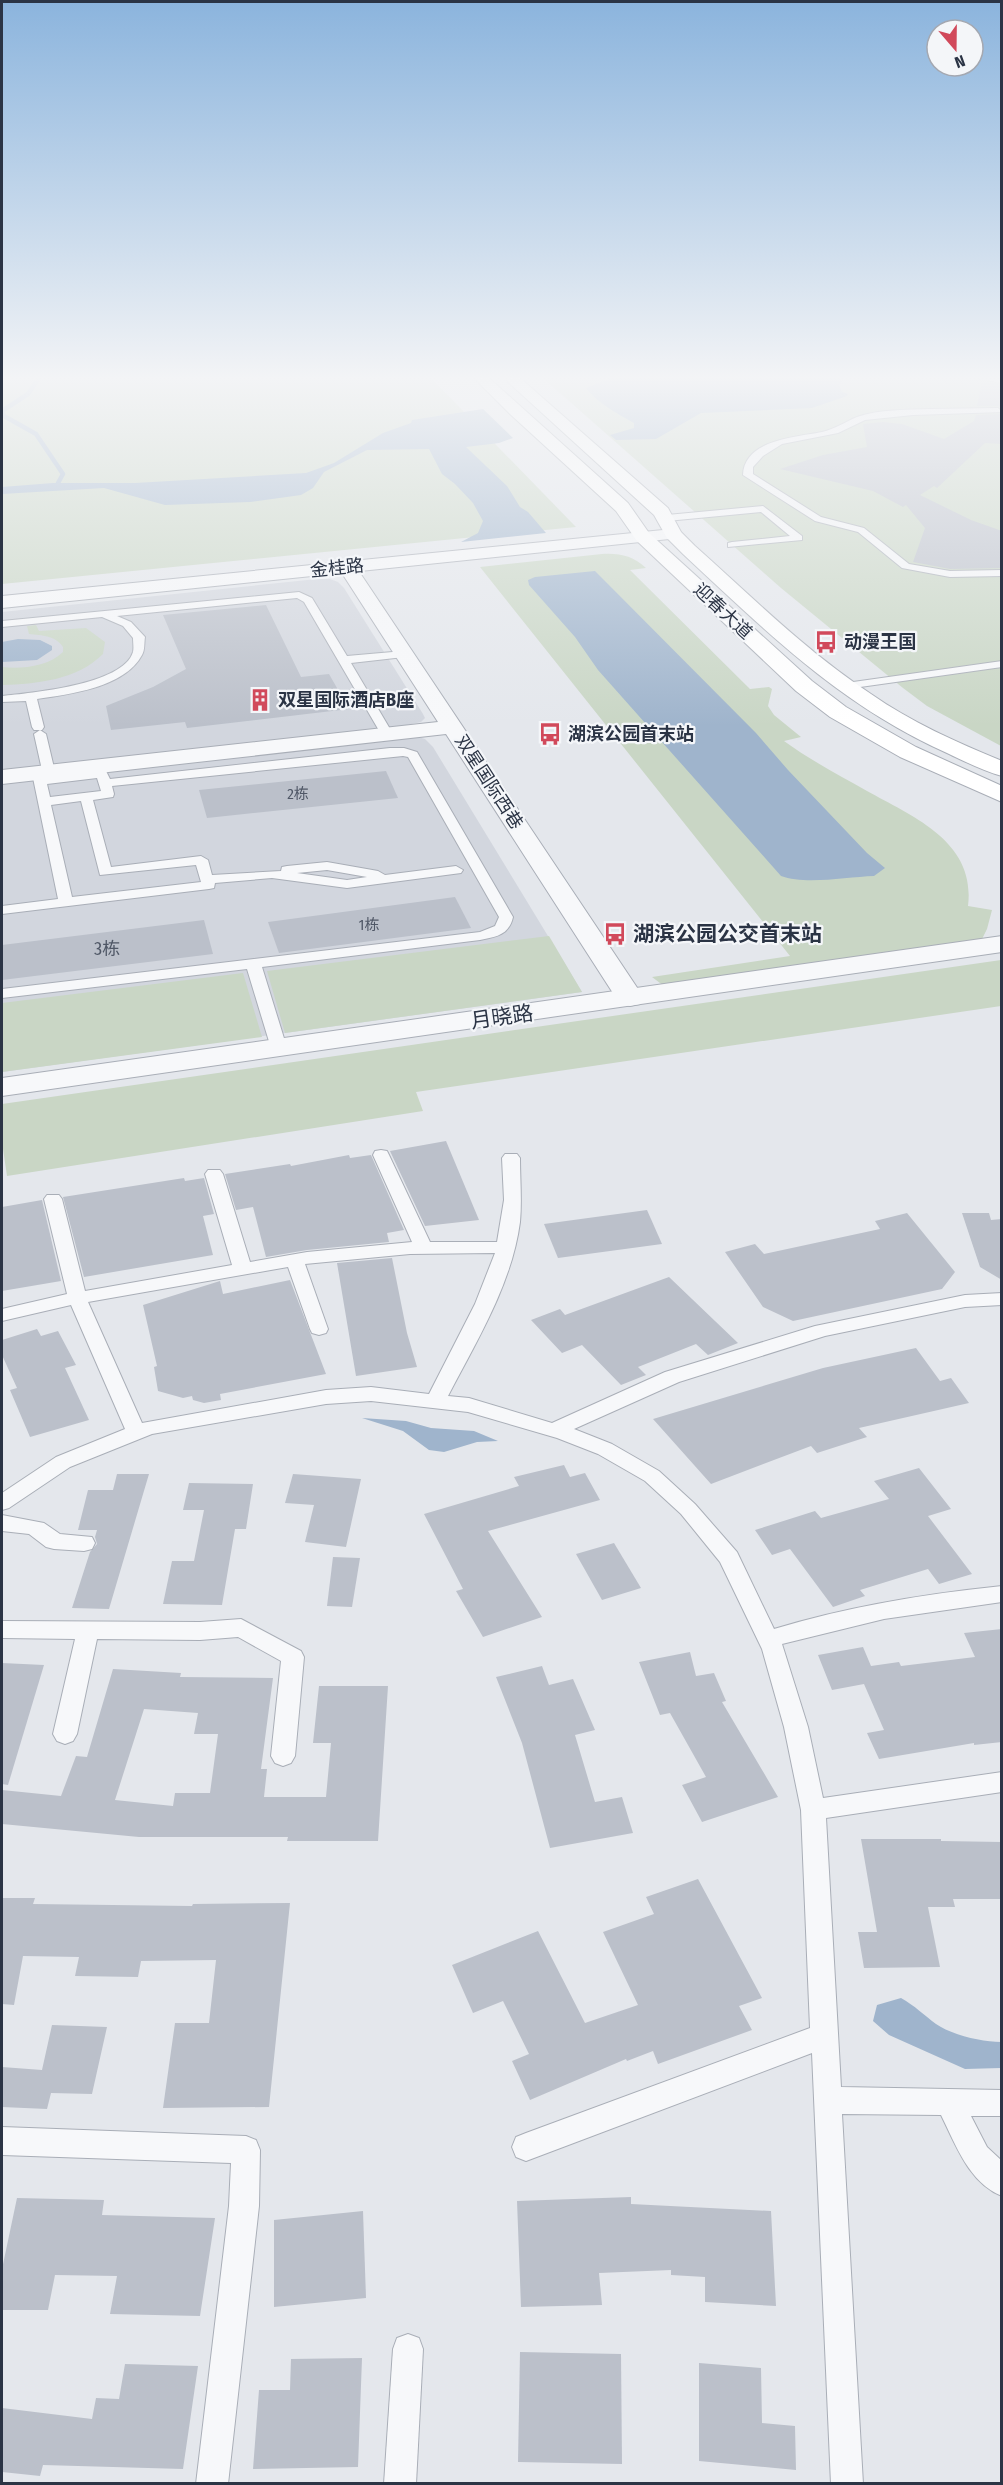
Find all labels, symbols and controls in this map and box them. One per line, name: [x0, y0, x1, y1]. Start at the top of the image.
north arrow: [925, 18, 985, 78]
text: N: [952, 51, 968, 72]
street label: 金桂路: [309, 554, 365, 582]
street label: 迎春大道: [689, 578, 757, 644]
bus stop icon: 动漫王国: [813, 629, 839, 655]
place label: 动漫王国: [844, 631, 916, 653]
building icon: 双星国际酒店B座: [247, 687, 273, 713]
place label: 双星国际酒店B座: [278, 689, 414, 711]
bus stop icon: 湖滨公园首末站: [537, 721, 563, 747]
place label: 湖滨公园首末站: [568, 723, 694, 745]
street label: 双星国际西巷: [450, 731, 528, 833]
house number: 2栋: [287, 785, 309, 803]
house number: 1栋: [359, 916, 379, 934]
bus stop icon: 湖滨公园公交首末站: [602, 921, 628, 947]
place label: 湖滨公园公交首末站: [633, 921, 822, 947]
house number: 3栋: [94, 938, 120, 960]
street label: 月晓路: [469, 1000, 535, 1034]

